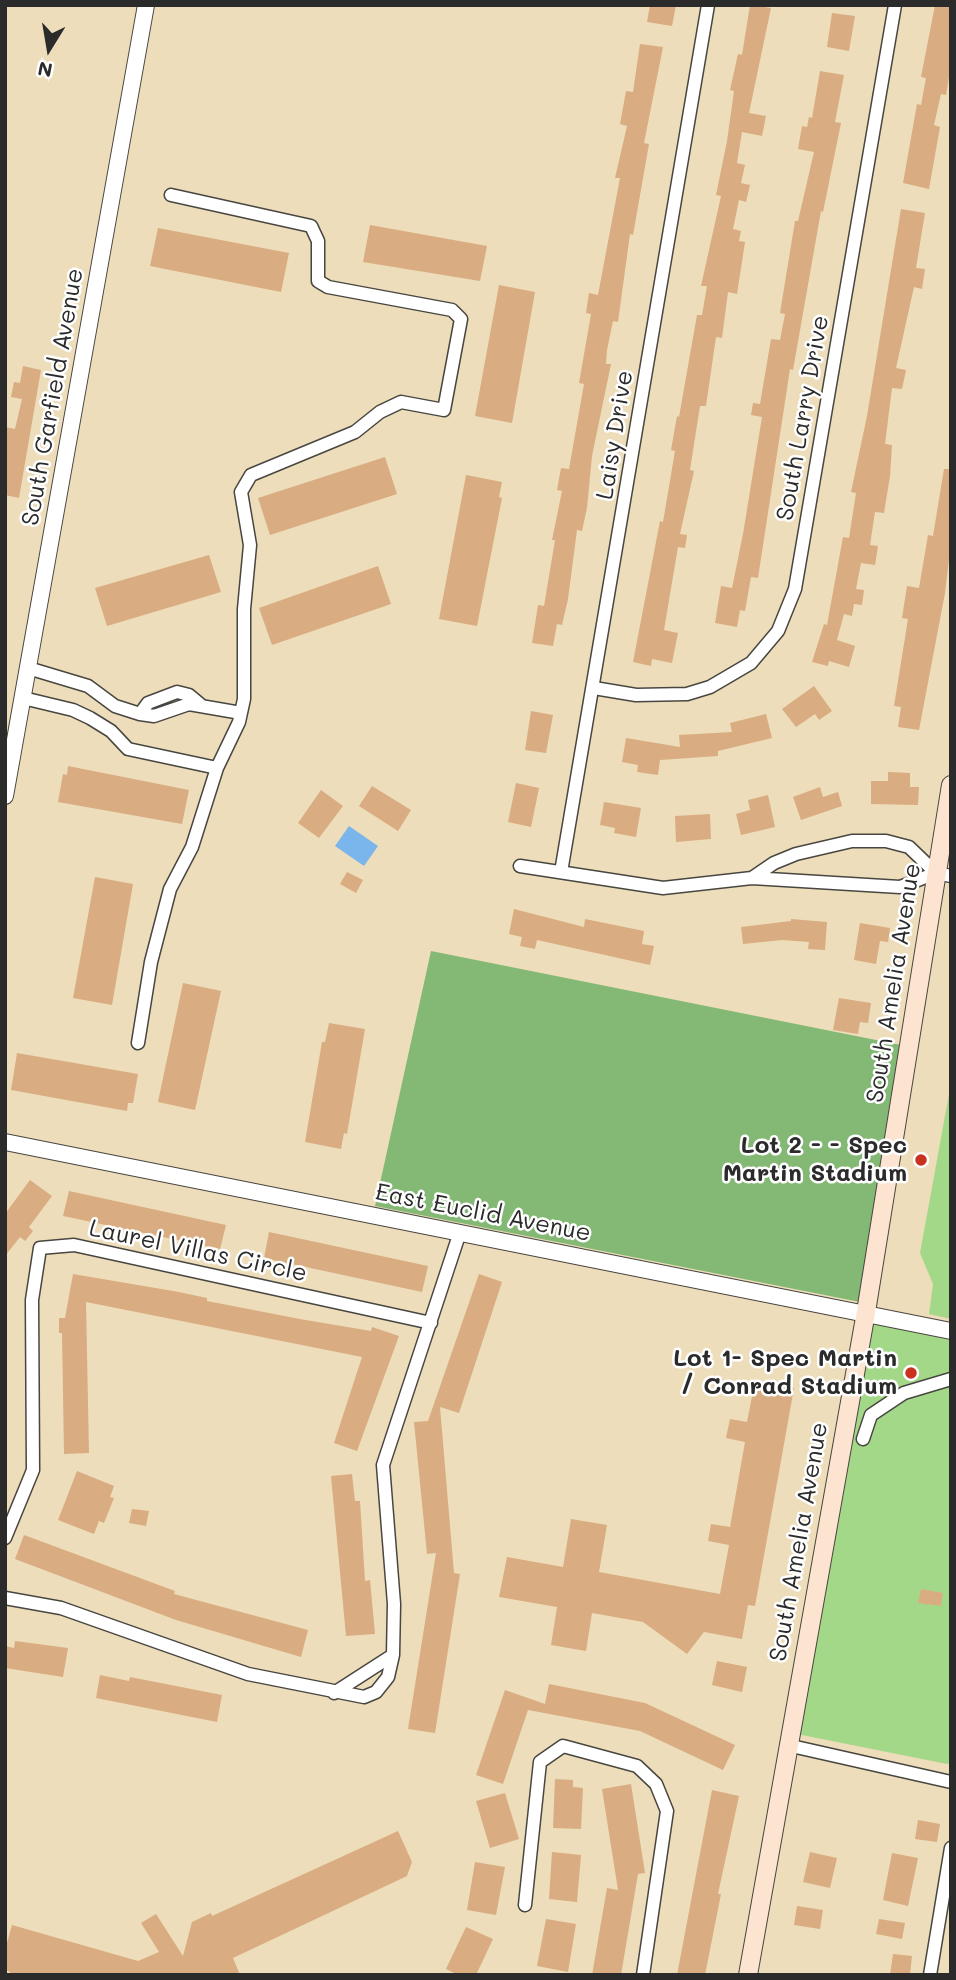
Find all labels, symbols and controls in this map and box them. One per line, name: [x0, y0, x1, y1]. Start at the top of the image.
north arrow: [14, 14, 84, 84]
text: N: [35, 56, 54, 84]
street label: South Garfield Avenue: [16, 266, 90, 528]
street label: South Larry Drive: [771, 313, 835, 523]
street label: Laisy Drive: [591, 368, 639, 502]
street label: South Amelia Avenue: [861, 861, 927, 1105]
place label: Lot 2 - - Spec Martin Stadium: [723, 1132, 907, 1188]
marker: Lot 2 - - Spec Martin Stadium: [913, 1152, 929, 1168]
street label: East Euclid Avenue: [373, 1178, 593, 1248]
street label: Laurel Villas Circle: [86, 1214, 310, 1288]
place label: Lot 1- Spec Martin / Conrad Stadium: [673, 1345, 897, 1401]
marker: Lot 1- Spec Martin / Conrad Stadium: [903, 1365, 919, 1381]
street label: South Amelia Avenue: [764, 1420, 834, 1664]

